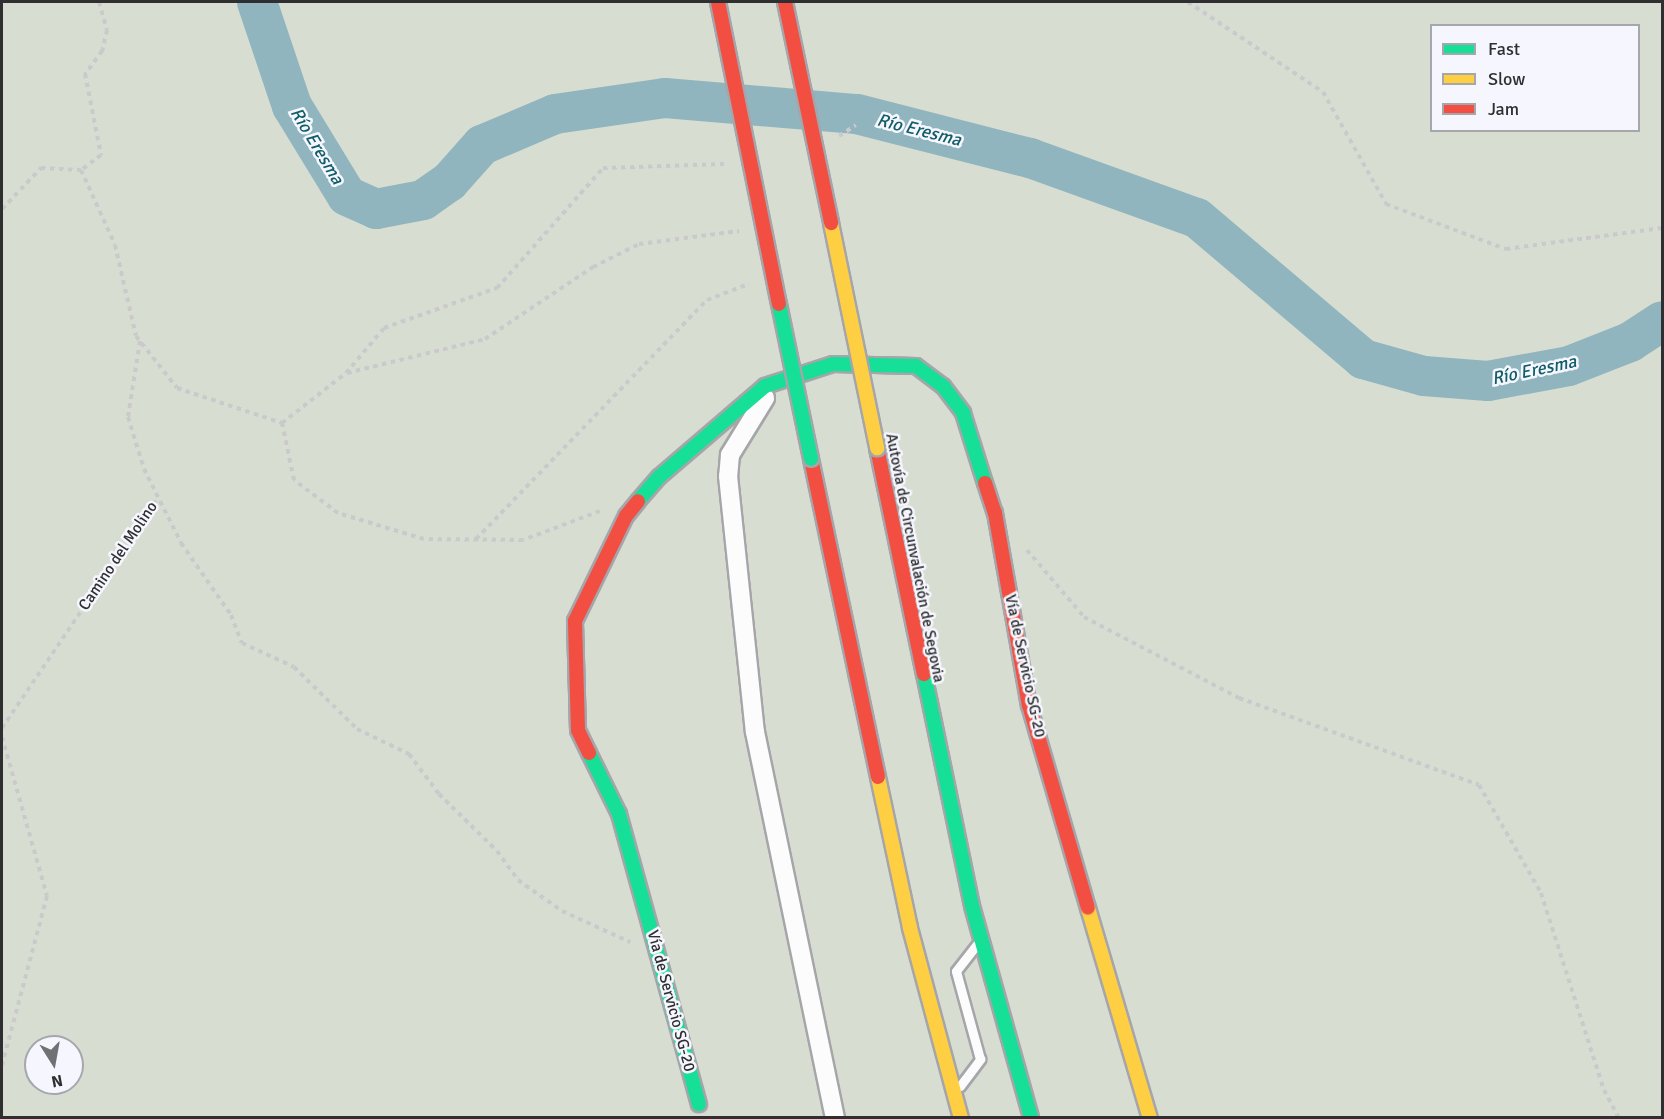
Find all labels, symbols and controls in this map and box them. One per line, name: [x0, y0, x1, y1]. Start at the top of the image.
legend: [1430, 24, 1640, 132]
text: Fast: [1488, 38, 1520, 60]
text: Slow: [1488, 68, 1525, 90]
text: Jam: [1488, 98, 1519, 120]
water label: Río Eresma: [286, 104, 348, 188]
water label: Río Eresma: [875, 109, 963, 151]
water label: Río Eresma: [1490, 351, 1578, 389]
street label: Autovía de Circunvalación de Segovia: [881, 432, 949, 684]
street label: Camino del Molino: [74, 498, 162, 614]
street label: Vía de Servicio SG-20: [1000, 593, 1050, 739]
street label: Vía de Servicio SG-20: [643, 928, 699, 1074]
north arrow: [24, 1035, 84, 1095]
text: N: [50, 1070, 64, 1092]

